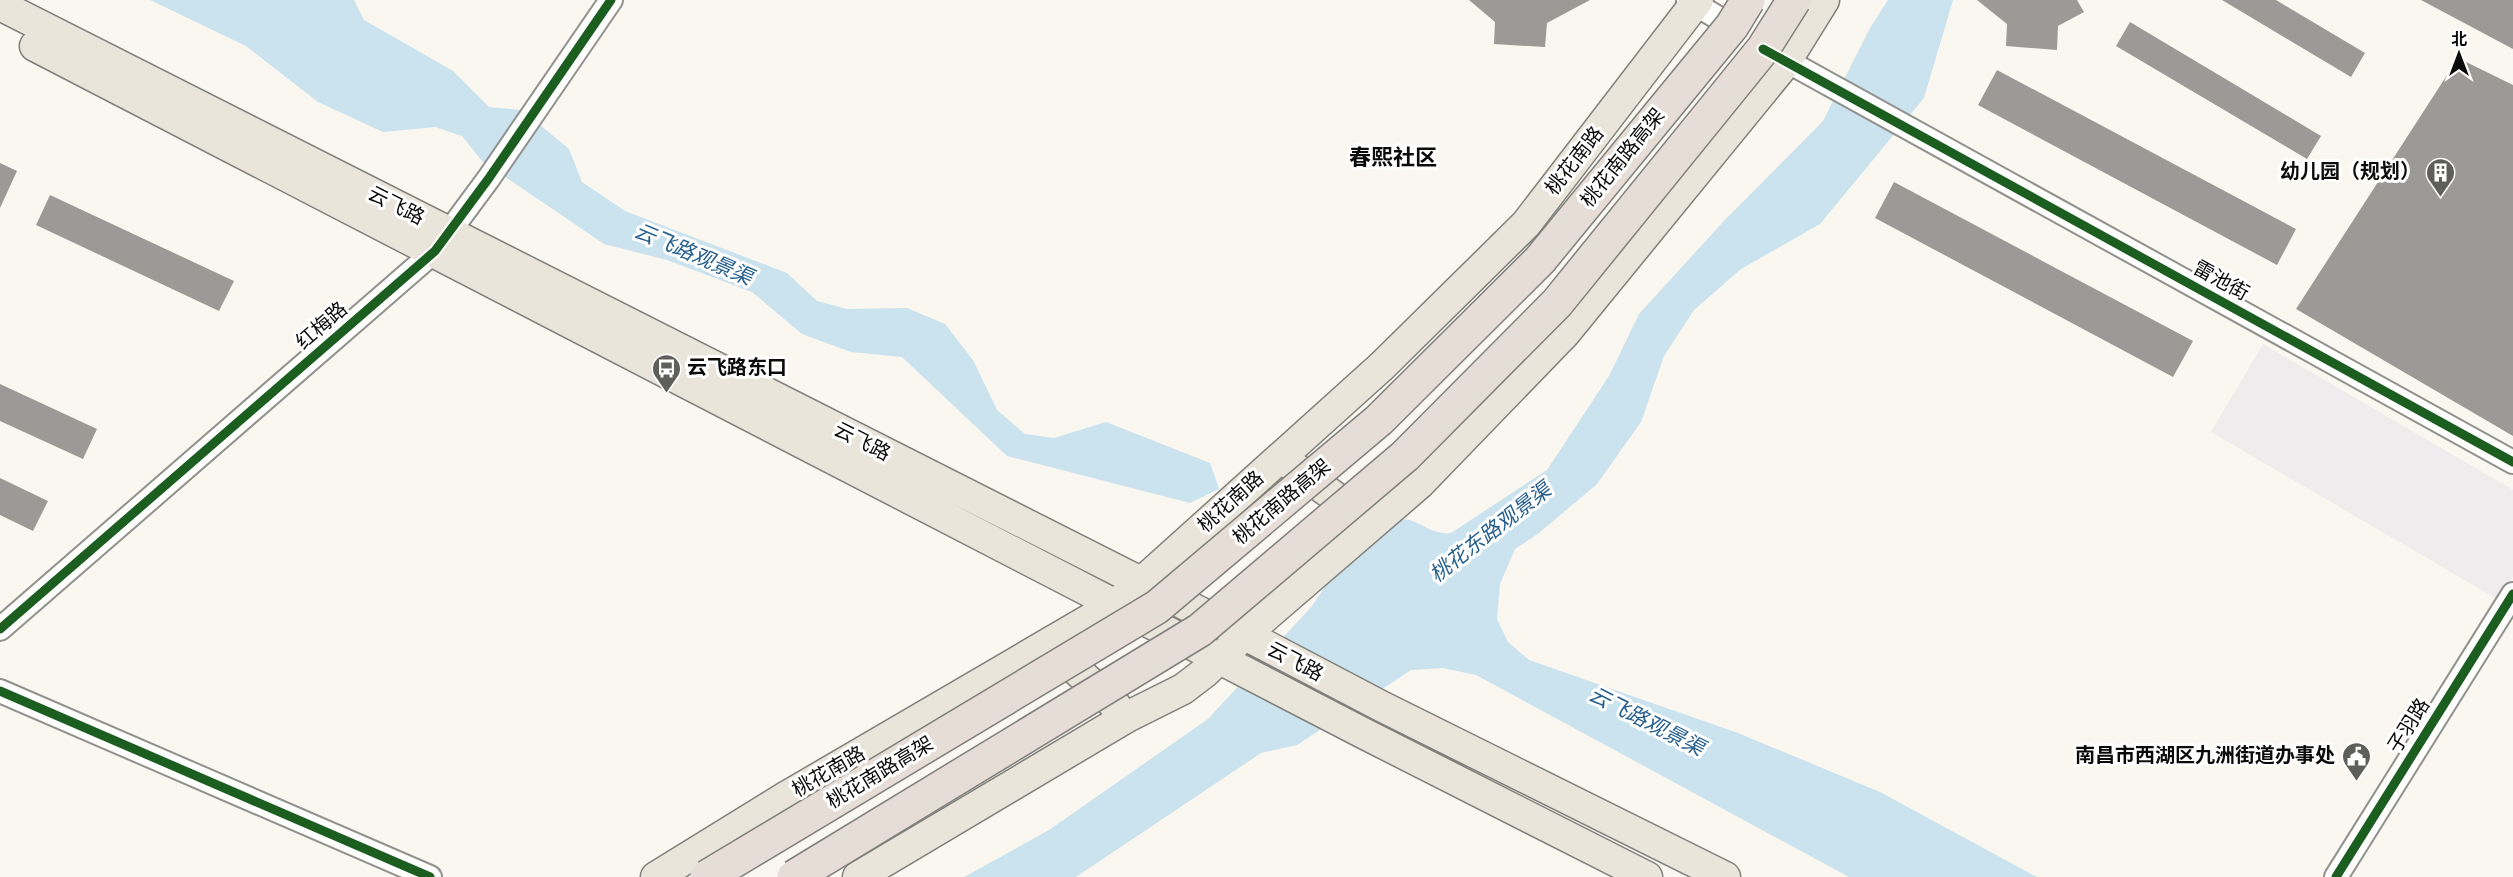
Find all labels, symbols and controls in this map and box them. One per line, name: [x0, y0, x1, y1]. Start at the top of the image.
north arrow: [2429, 24, 2489, 84]
text: 北: [2451, 28, 2467, 52]
street label: 桃花南路高架: [1576, 104, 1670, 212]
street label: 桃花南路: [1541, 122, 1609, 200]
district label: 春熙社区: [1349, 142, 1437, 175]
building icon: 幼儿园（规划）: [2425, 156, 2457, 198]
place label: 幼儿园（规划）: [2280, 157, 2420, 187]
street label: 云飞路: [362, 179, 430, 233]
water label: 云飞路观景渠: [629, 216, 760, 296]
street label: 雷池街: [2187, 253, 2255, 309]
street label: 红梅路: [290, 295, 354, 357]
bus stop icon: 云飞路东口: [650, 352, 682, 394]
place label: 云飞路东口: [687, 353, 787, 383]
street label: 云飞路: [828, 415, 896, 469]
street label: 桃花南路高架: [1226, 452, 1338, 552]
street label: 桃花南路: [1191, 464, 1271, 540]
water label: 桃花东路观景渠: [1423, 473, 1561, 591]
street label: 云飞路: [1261, 635, 1329, 689]
water label: 云飞路观景渠: [1583, 679, 1712, 766]
street label: 子羽路: [2380, 693, 2438, 759]
street label: 桃花南路高架: [821, 729, 939, 817]
street label: 桃花南路: [787, 739, 871, 805]
public building icon: 南昌市西湖区九洲街道办事处: [2340, 740, 2372, 782]
place label: 南昌市西湖区九洲街道办事处: [2075, 741, 2335, 771]

